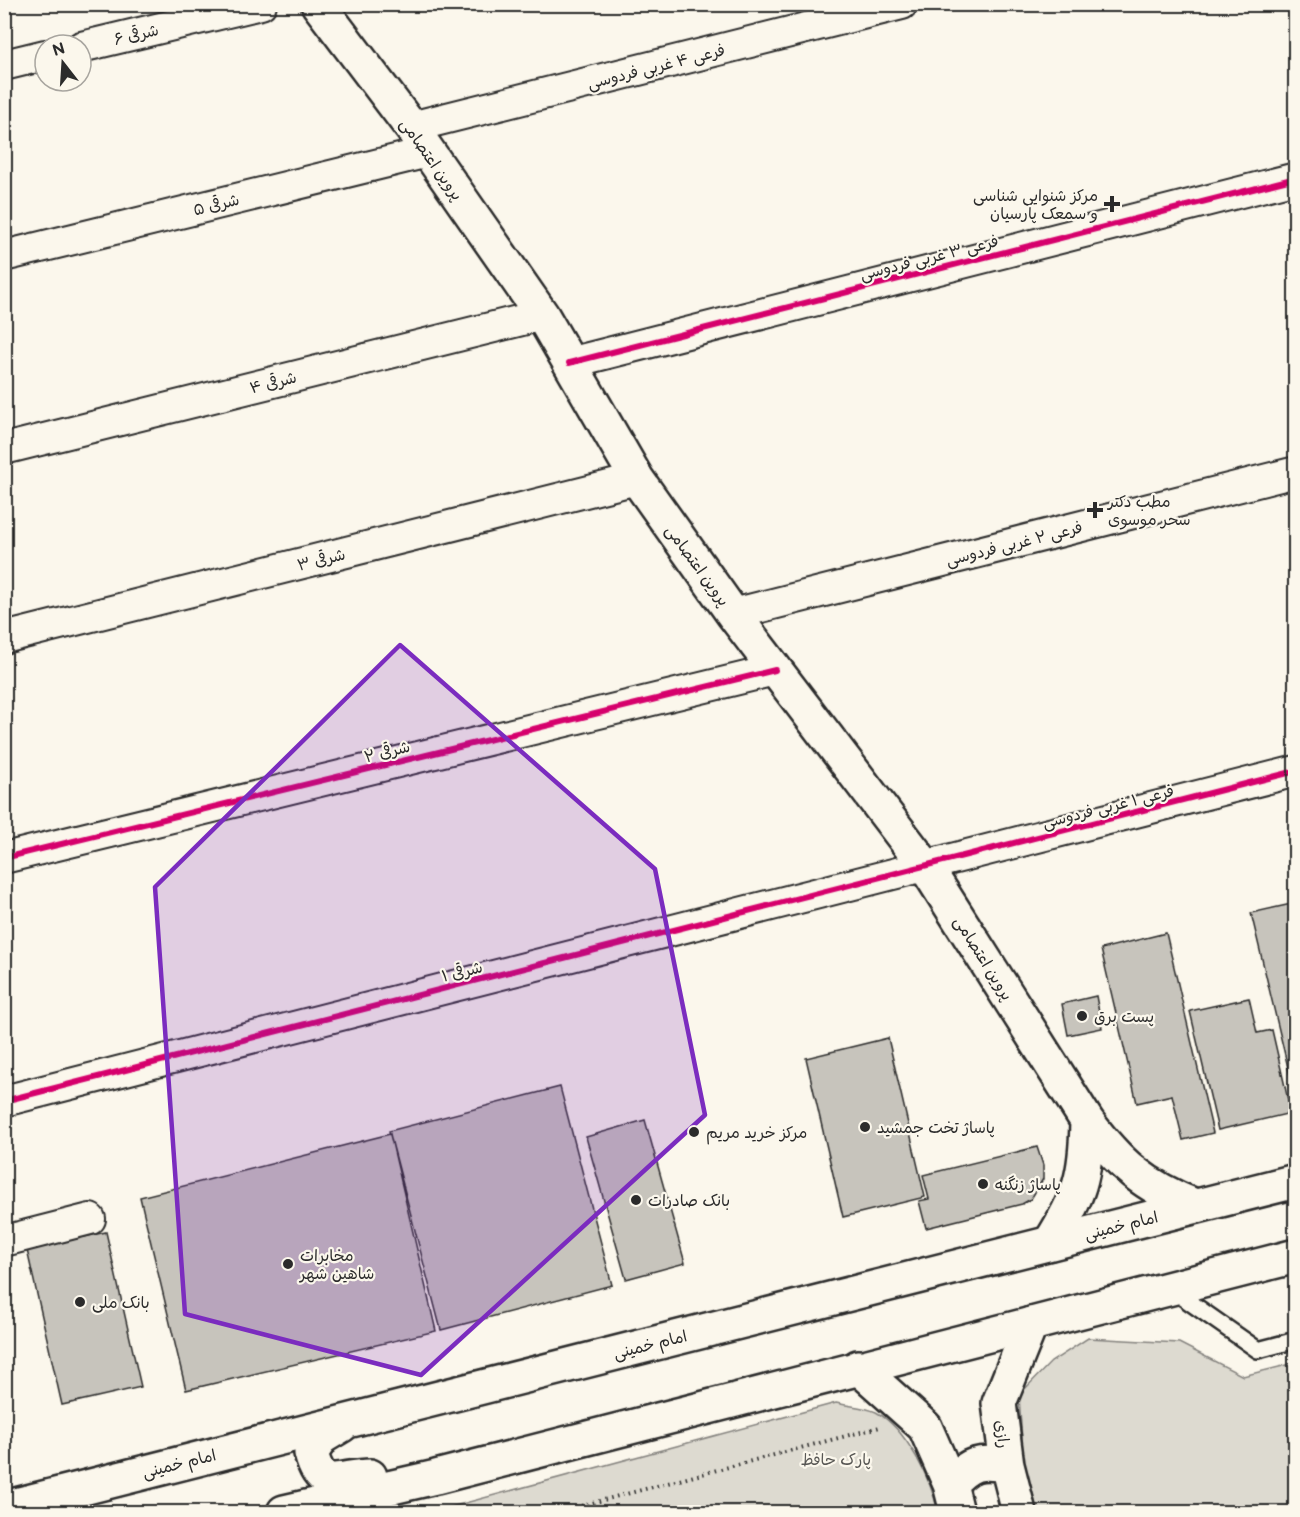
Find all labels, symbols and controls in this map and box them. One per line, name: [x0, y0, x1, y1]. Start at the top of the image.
street label: ۶ شرقی: [112, 19, 161, 50]
north arrow: [33, 33, 93, 93]
text: N: [51, 39, 68, 61]
street label: فرعی ۴ غربی فردوسی: [586, 41, 727, 94]
street label: پروین اعتصامی: [396, 115, 466, 205]
place label: مرکز شنوایی شناسی و سمعک پارسیان: [973, 187, 1098, 224]
street label: ۵ شرقی: [191, 189, 241, 220]
marker: مرکز شنوایی شناسی و سمعک پارسیان: [1103, 195, 1121, 213]
street label: فرعی ۳ غربی فردوسی: [858, 232, 1001, 285]
street label: ۴ شرقی: [247, 367, 299, 398]
place label: مطب دکتر سحر موسوی: [1106, 493, 1191, 530]
marker: مطب دکتر سحر موسوی: [1086, 501, 1104, 519]
street label: فرعی ۲ غربی فردوسی: [944, 518, 1085, 571]
street label: پروین اعتصامی: [661, 522, 733, 610]
street label: ۳ شرقی: [295, 543, 347, 576]
street label: ۲ شرقی: [362, 736, 412, 767]
street label: فرعی ۱ غربی فردوسی: [1041, 782, 1176, 833]
street label: پروین اعتصامی: [949, 913, 1016, 1004]
street label: ۱ شرقی: [439, 956, 485, 987]
place label: پست برق: [1094, 1008, 1154, 1027]
marker: پست برق: [1075, 1009, 1089, 1023]
place label: پاساژ تخت جمشید: [877, 1119, 995, 1138]
marker: پاساژ تخت جمشید: [858, 1120, 872, 1134]
place label: مرکز خرید مریم: [706, 1124, 807, 1145]
marker: مرکز خرید مریم: [687, 1125, 701, 1139]
place label: پاساژ زنگنه: [995, 1175, 1061, 1195]
marker: پاساژ زنگنه: [976, 1177, 990, 1191]
place label: بانک صادرات: [648, 1192, 730, 1211]
marker: بانک صادرات: [629, 1193, 643, 1207]
street label: امام خمینی: [1083, 1208, 1161, 1247]
place label: مخابرات شاهین شهر: [298, 1247, 374, 1284]
marker: مخابرات شاهین شهر: [281, 1257, 295, 1271]
place label: بانک ملی: [92, 1294, 150, 1313]
marker: بانک ملی: [73, 1295, 87, 1309]
street label: امام خمینی: [612, 1327, 690, 1366]
street label: رازی: [990, 1419, 1013, 1449]
street label: امام خمینی: [141, 1446, 219, 1485]
park label: پارک حافظ: [801, 1451, 871, 1470]

